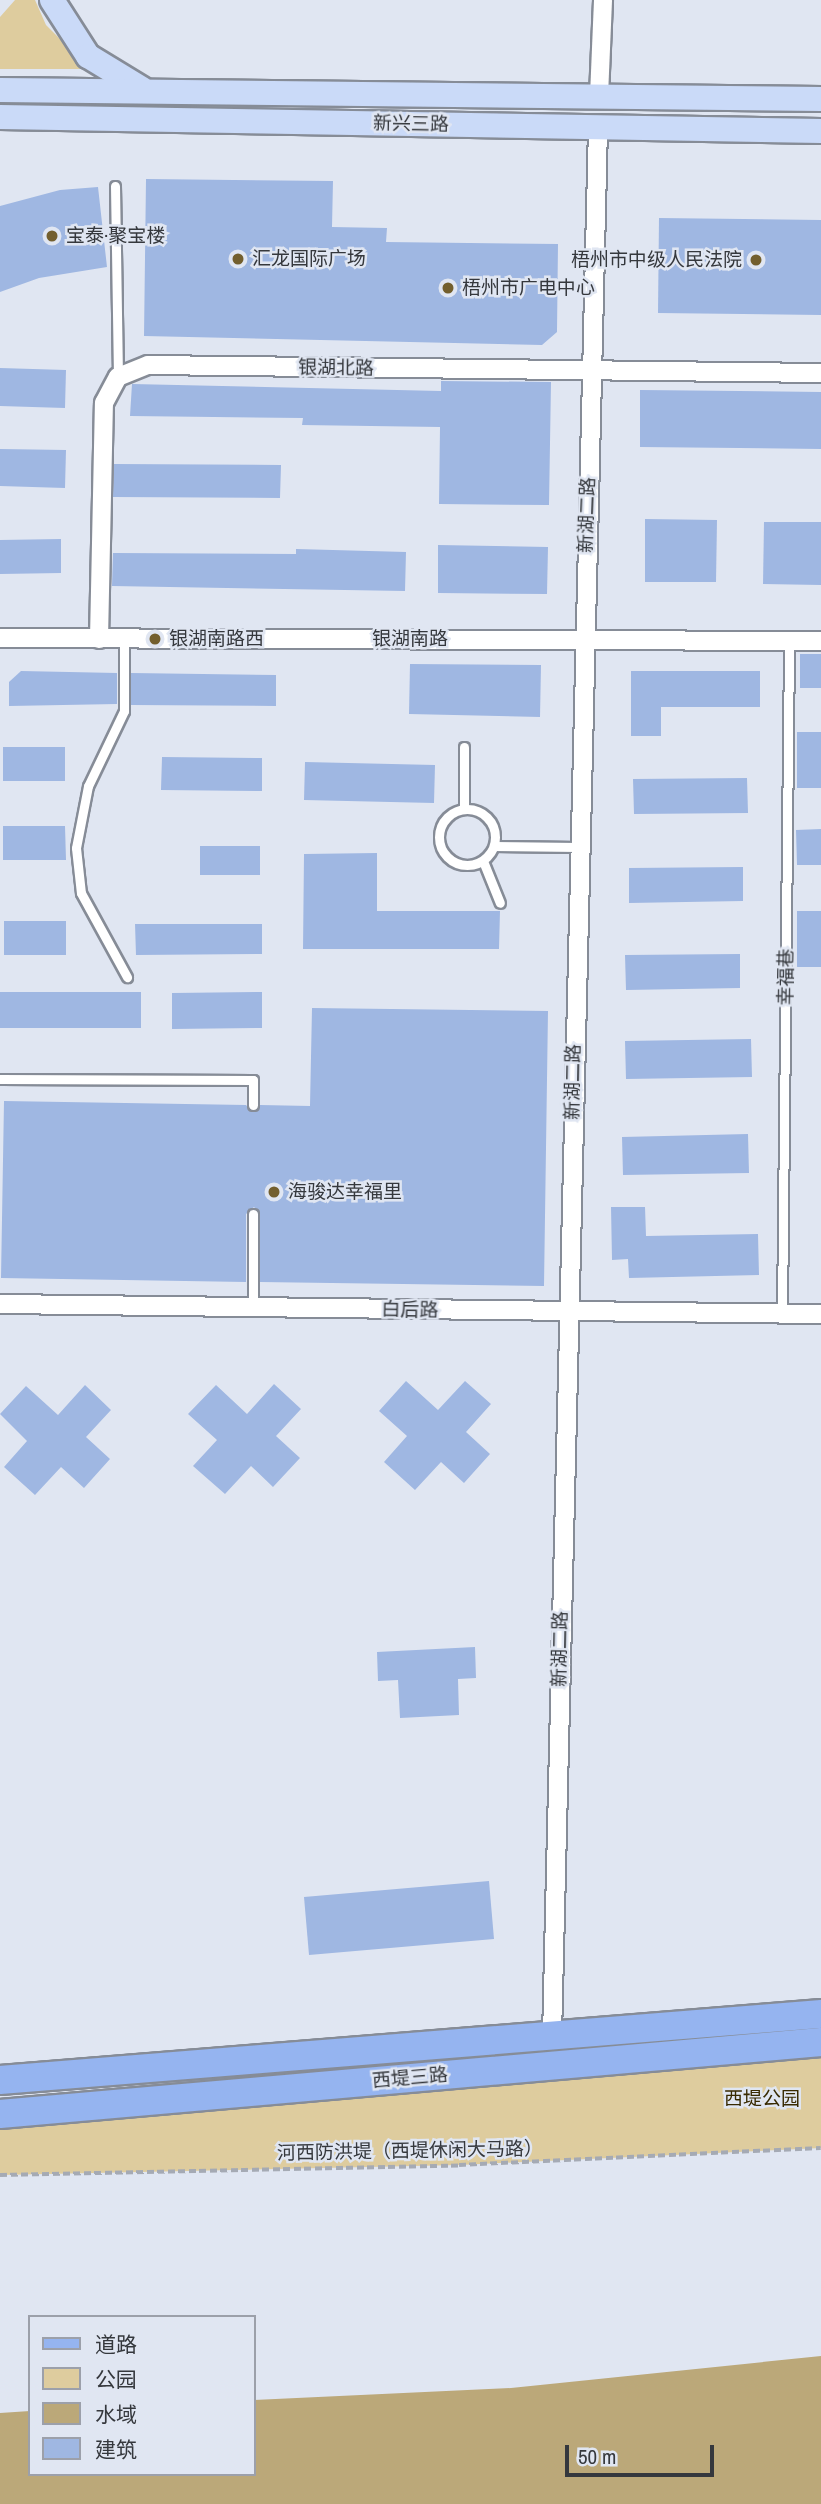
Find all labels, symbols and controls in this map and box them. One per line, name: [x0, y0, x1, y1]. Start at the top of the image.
street label: 新兴三路: [373, 112, 449, 136]
place label: 宝泰·聚宝楼: [66, 225, 165, 247]
marker: 宝泰·聚宝楼: [44, 228, 60, 244]
place label: 汇龙国际广场: [252, 248, 366, 270]
place label: 梧州市中级人民法院: [571, 249, 742, 271]
marker: 汇龙国际广场: [230, 251, 246, 267]
marker: 梧州市中级人民法院: [748, 252, 764, 268]
place label: 梧州市广电中心: [462, 277, 595, 299]
marker: 梧州市广电中心: [440, 280, 456, 296]
street label: 银湖北路: [298, 356, 374, 380]
street label: 新湖二路: [574, 477, 600, 553]
place label: 银湖南路西: [169, 628, 264, 650]
street label: 银湖南路: [372, 628, 448, 650]
marker: 银湖南路西: [147, 631, 163, 647]
street label: 幸福巷: [774, 948, 798, 1006]
street label: 新湖二路: [561, 1044, 585, 1120]
place label: 海骏达幸福里: [288, 1181, 402, 1203]
marker: 海骏达幸福里: [266, 1184, 282, 1200]
street label: 白后路: [381, 1298, 439, 1322]
street label: 新湖二路: [548, 1611, 572, 1687]
street label: 西堤三路: [371, 2063, 449, 2093]
park label: 西堤公园: [724, 2088, 800, 2110]
street label: 河西防洪堤（西堤休闲大马路）: [277, 2137, 543, 2165]
legend: [28, 2315, 256, 2476]
text: 道路: [95, 2330, 137, 2359]
text: 公园: [95, 2365, 137, 2394]
text: 水域: [95, 2400, 137, 2429]
scale bar: [569, 2430, 718, 2474]
text: 建筑: [95, 2435, 137, 2464]
text: 50 m: [578, 2442, 616, 2471]

